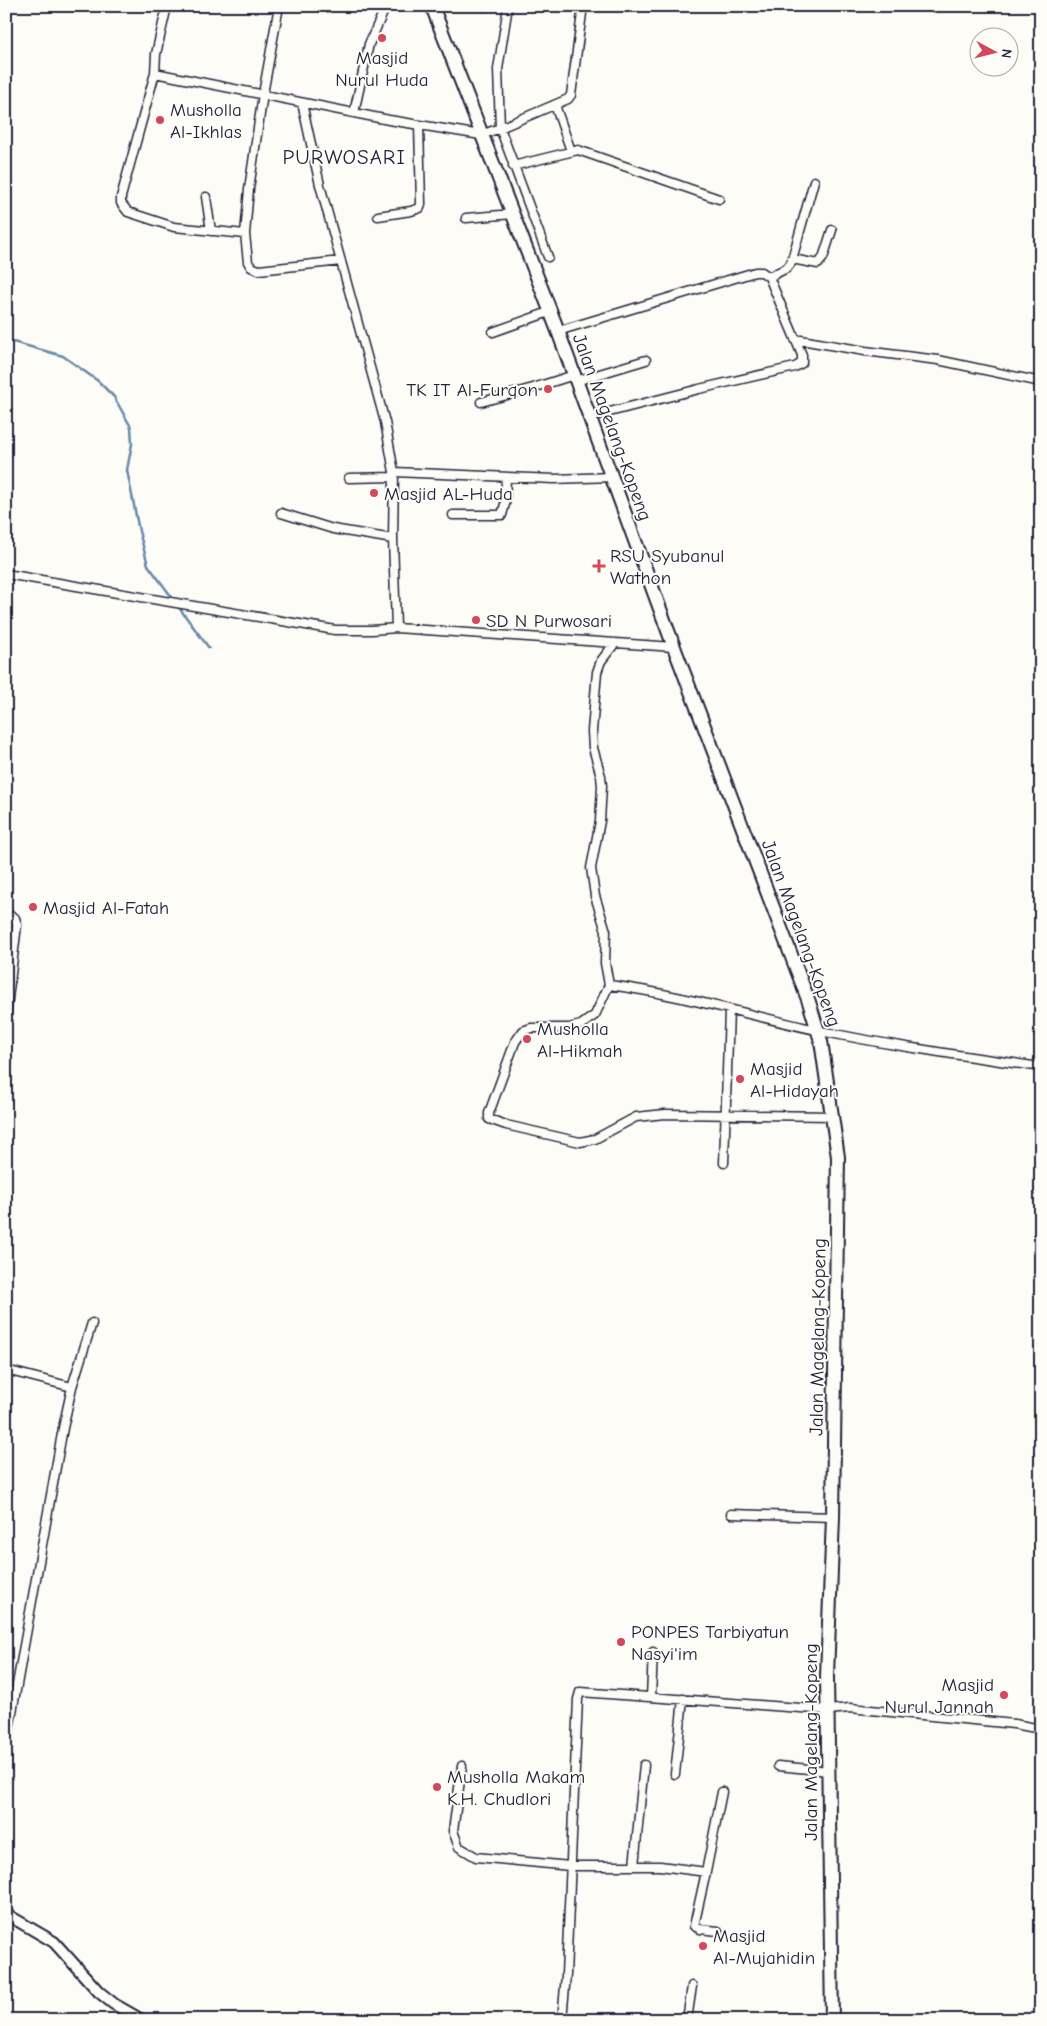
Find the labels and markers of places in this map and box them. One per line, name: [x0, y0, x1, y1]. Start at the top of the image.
marker: Masjid Nurul Huda: [376, 32, 388, 44]
place label: Masjid Nurul Huda: [335, 47, 429, 91]
place label: Musholla Al-Ikhlas: [170, 99, 242, 143]
marker: Musholla Al-Ikhlas: [154, 114, 166, 126]
place label: TK IT Al-Furqon: [406, 379, 538, 401]
marker: TK IT Al-Furqon: [542, 383, 554, 395]
place label: Masjid AL-Huda: [384, 483, 513, 505]
marker: Masjid AL-Huda: [368, 487, 380, 499]
place label: RSU Syubanul Wathon: [610, 545, 724, 589]
marker: RSU Syubanul Wathon: [592, 559, 606, 573]
place label: SD N Purwosari: [486, 610, 612, 632]
marker: SD N Purwosari: [470, 614, 482, 626]
place label: Masjid Al-Fatah: [43, 897, 169, 919]
marker: Masjid Al-Fatah: [27, 901, 39, 913]
place label: Musholla Al-Hikmah: [537, 1018, 623, 1062]
marker: Musholla Al-Hikmah: [521, 1033, 533, 1045]
place label: Masjid Al-Hidayah: [750, 1058, 839, 1102]
marker: Masjid Al-Hidayah: [734, 1073, 746, 1085]
place label: PONPES Tarbiyatun Nasyi'im: [631, 1621, 789, 1665]
marker: PONPES Tarbiyatun Nasyi'im: [615, 1636, 627, 1648]
place label: Masjid Nurul Jannah: [885, 1674, 994, 1718]
marker: Masjid Nurul Jannah: [998, 1689, 1010, 1701]
place label: Musholla Makam K.H. Chudlori: [447, 1766, 585, 1810]
marker: Musholla Makam K.H. Chudlori: [431, 1781, 443, 1793]
place label: Masjid Al-Mujahidin: [713, 1925, 815, 1969]
marker: Masjid Al-Mujahidin: [697, 1940, 709, 1952]

